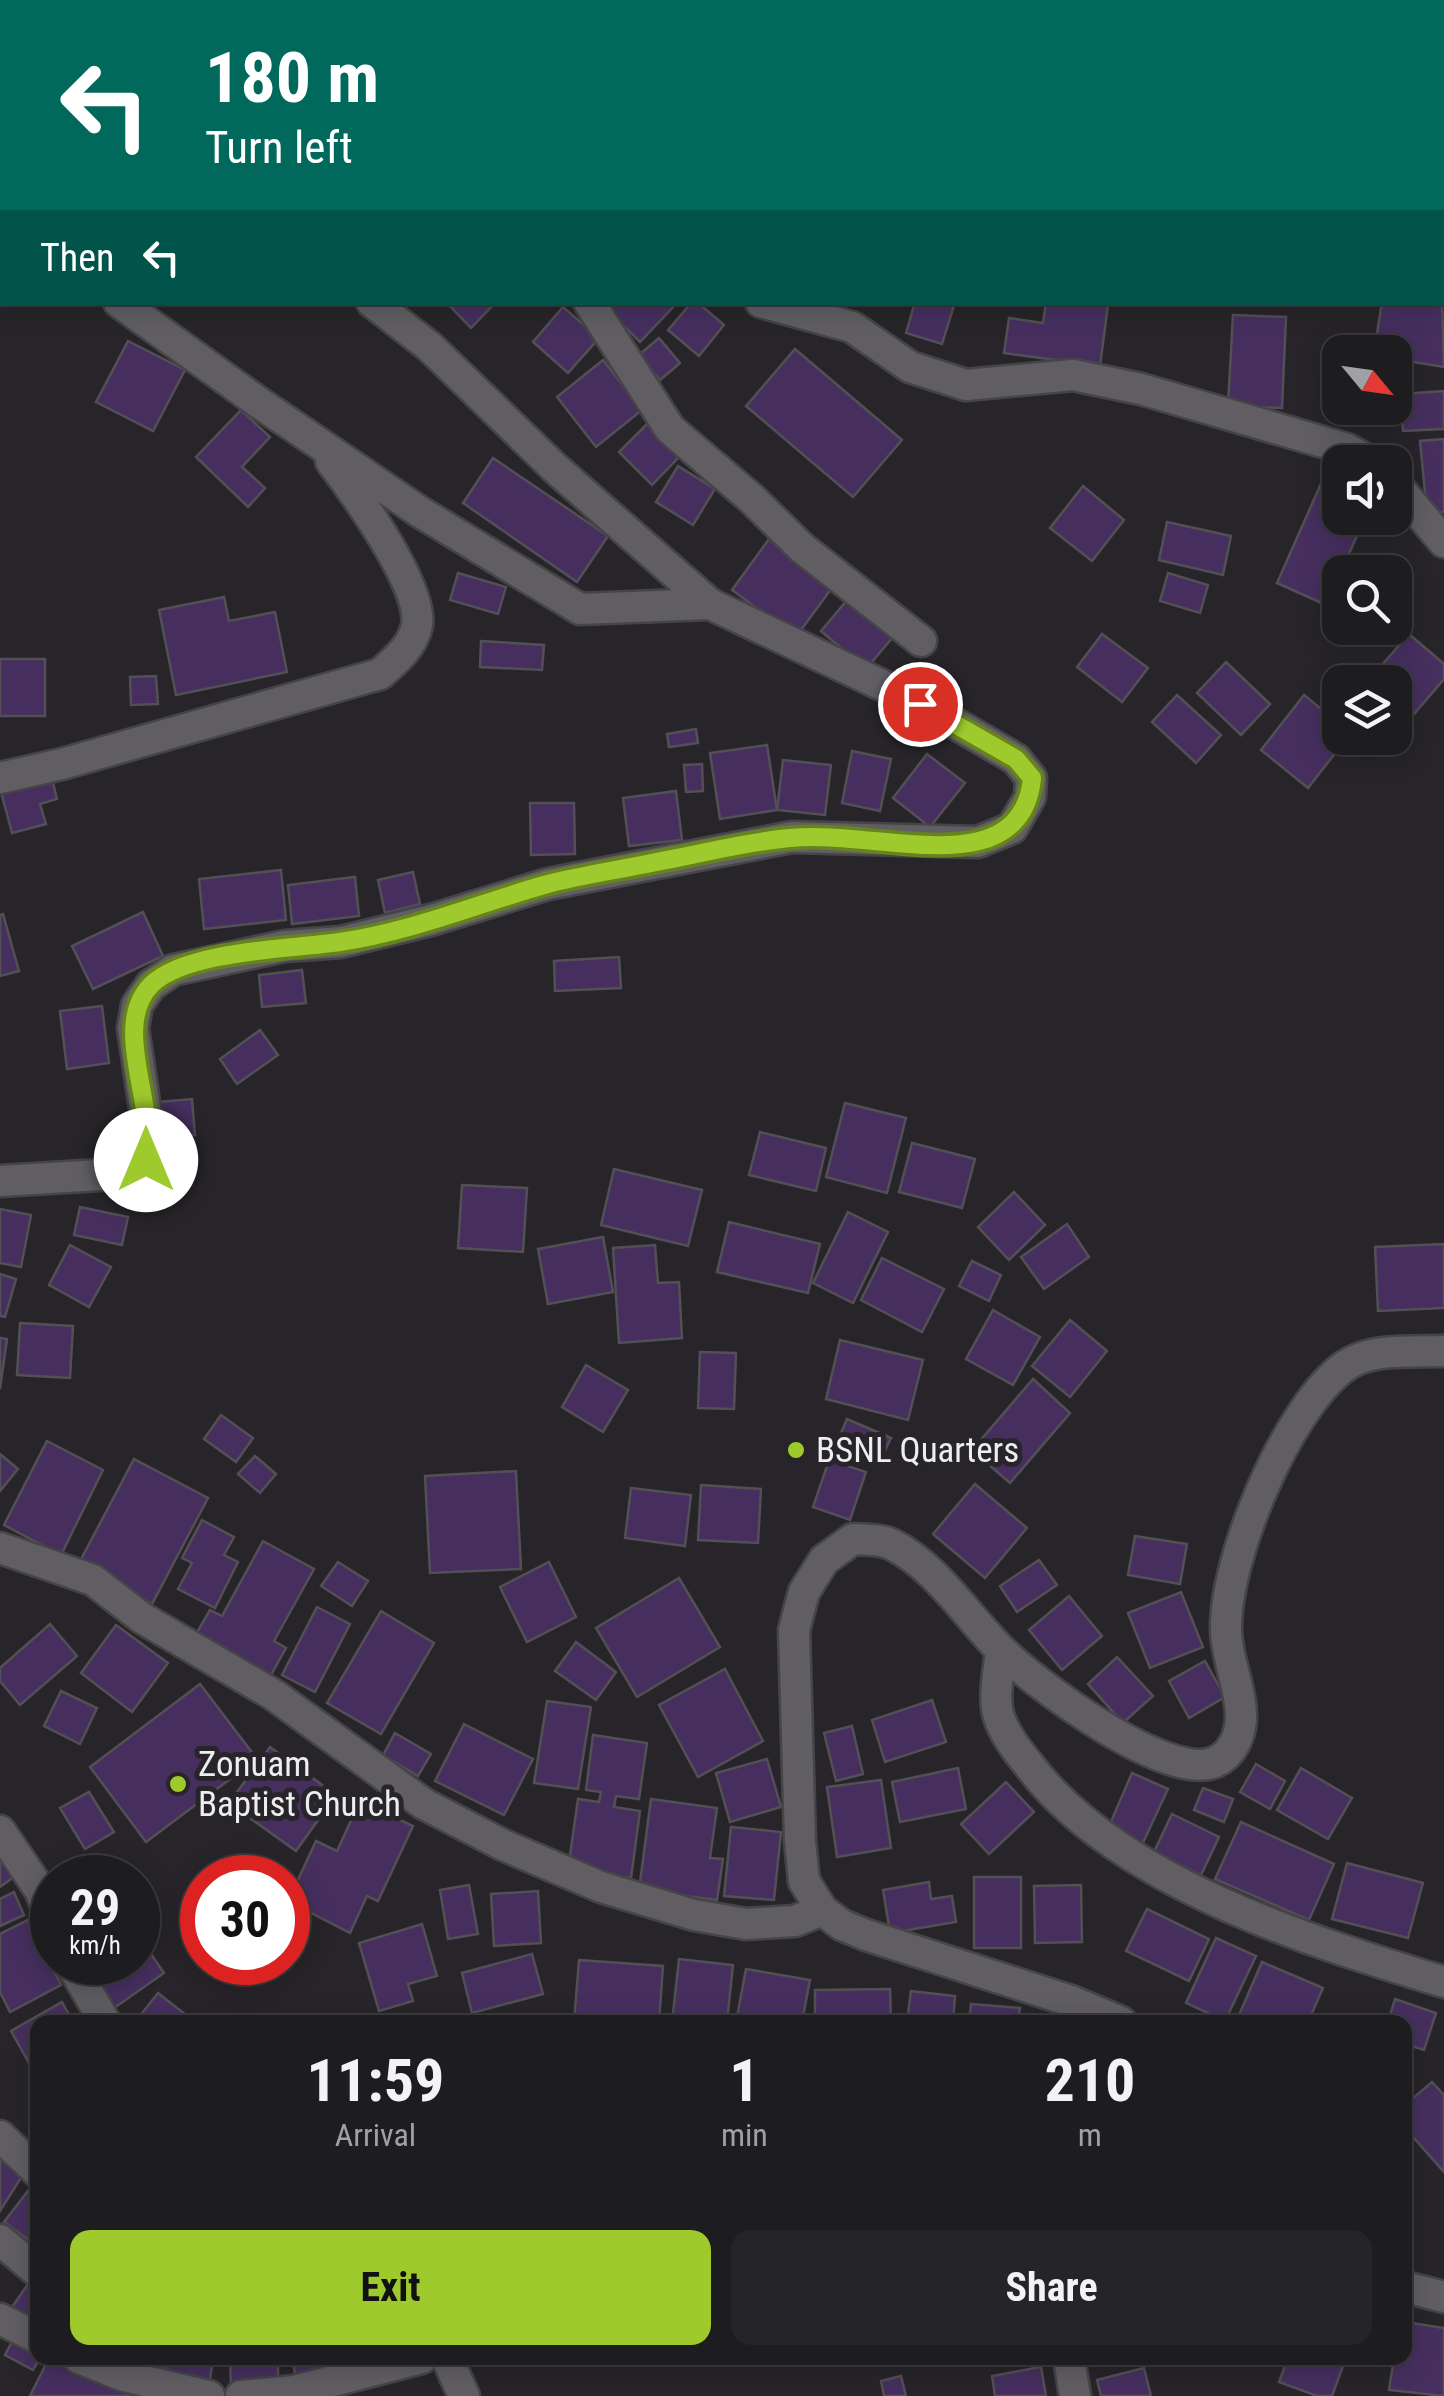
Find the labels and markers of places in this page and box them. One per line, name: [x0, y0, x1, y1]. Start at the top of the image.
pin: [878, 662, 963, 747]
place label: BSNL Quarters: [816, 1430, 1019, 1471]
marker: BSNL Quarters: [785, 1439, 807, 1461]
place label: Zonuam Baptist Church: [198, 1744, 401, 1825]
marker: Zonuam Baptist Church: [167, 1773, 189, 1795]

